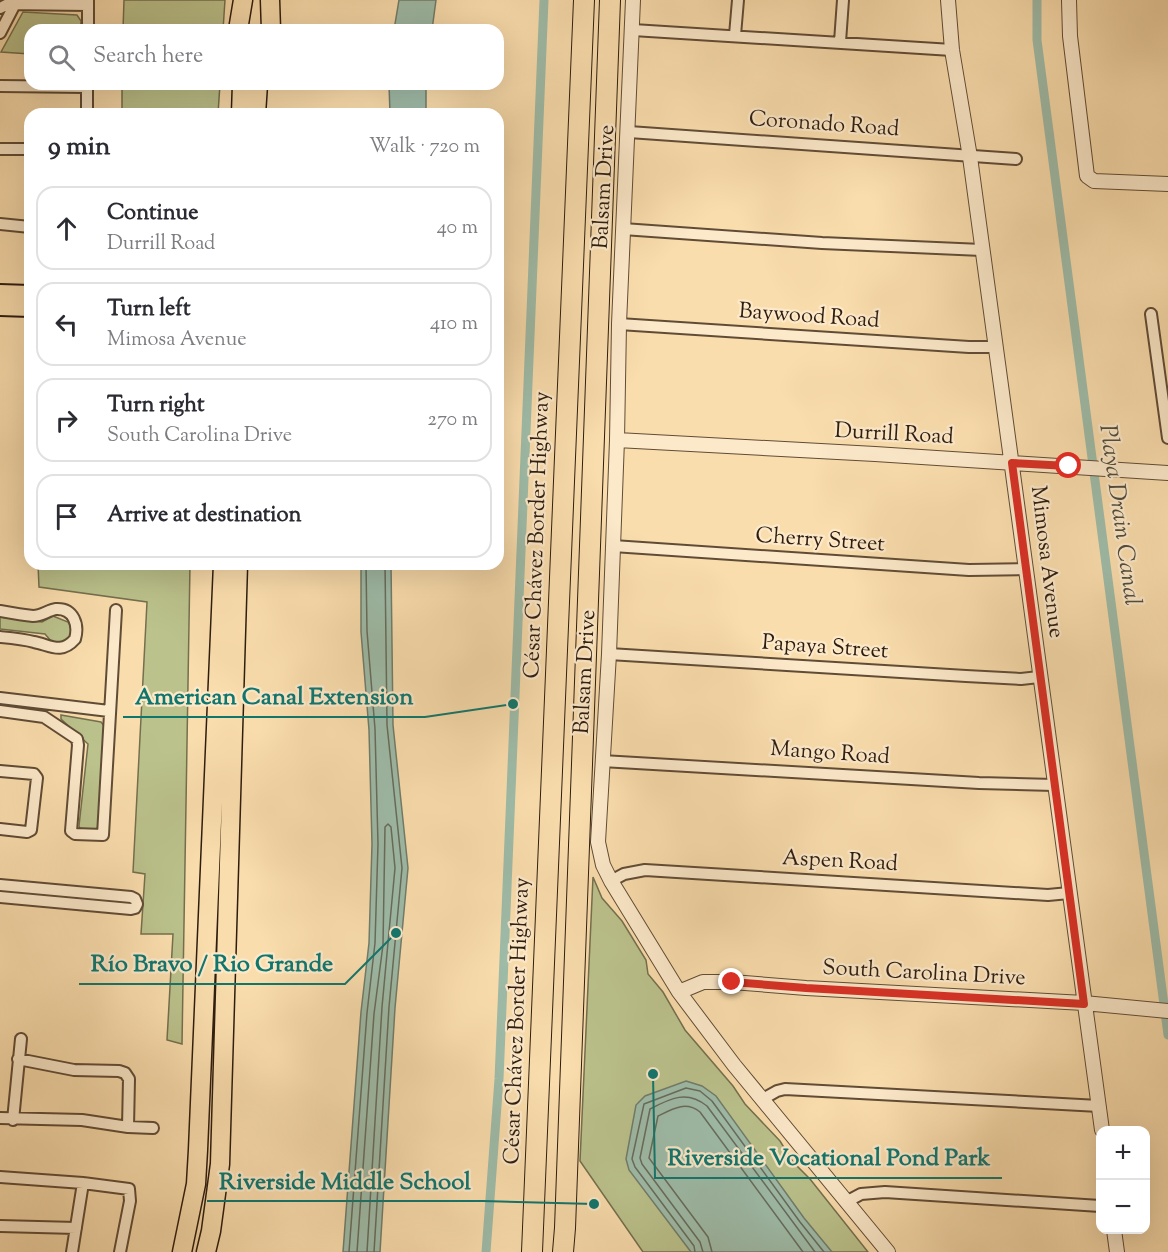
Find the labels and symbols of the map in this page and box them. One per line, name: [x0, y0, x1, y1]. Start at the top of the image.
street label: Coronado Road: [748, 104, 900, 146]
street label: Balsam Drive: [586, 124, 624, 250]
street label: Baywood Road: [738, 296, 880, 338]
street label: César Chávez Border Highway: [517, 391, 559, 679]
street label: Durrill Road: [834, 416, 954, 454]
water label: Playa Drain Canal: [1089, 422, 1149, 608]
route start: [1055, 452, 1081, 478]
street label: Mimosa Avenue: [1021, 484, 1071, 640]
street label: Cherry Street: [754, 521, 886, 562]
street label: Balsam Drive: [567, 609, 605, 735]
street label: Papaya Street: [761, 628, 890, 668]
callout: American Canal Extension: [123, 675, 425, 717]
text: American Canal Extension: [135, 681, 414, 715]
street label: Mango Road: [769, 734, 891, 774]
street label: Aspen Road: [781, 843, 899, 881]
street label: César Chávez Border Highway: [497, 877, 539, 1165]
callout: Río Bravo / Rio Grande: [79, 942, 345, 984]
text: Río Bravo / Rio Grande: [91, 948, 333, 982]
street label: South Carolina Drive: [822, 953, 1026, 995]
route end: [718, 968, 744, 994]
callout: Riverside Vocational Pond Park: [655, 1136, 1002, 1178]
text: Riverside Vocational Pond Park: [668, 1142, 991, 1176]
callout: Riverside Middle School: [207, 1159, 483, 1201]
text: Riverside Middle School: [219, 1166, 471, 1200]

